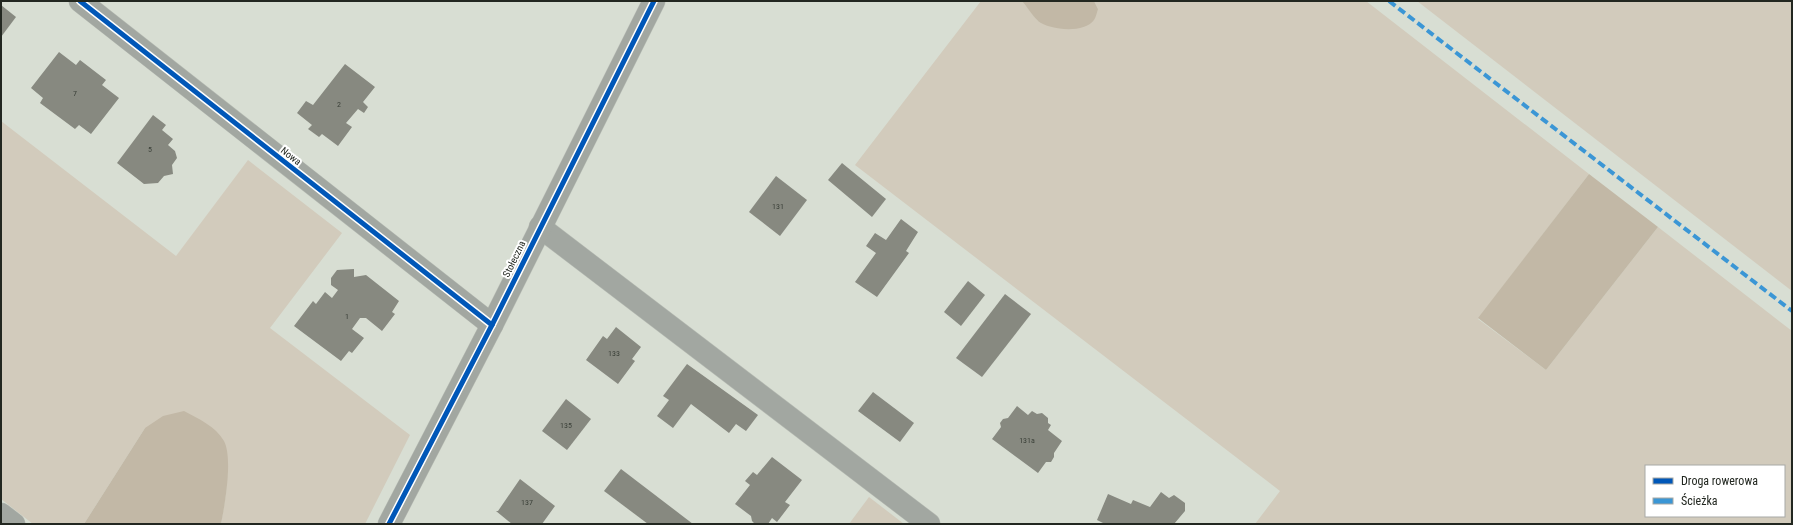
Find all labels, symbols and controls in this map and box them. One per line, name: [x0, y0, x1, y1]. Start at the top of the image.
house number: 7: [73, 89, 77, 98]
house number: 2: [337, 100, 341, 109]
house number: 5: [148, 145, 152, 154]
street label: Nowa: [279, 145, 303, 167]
house number: 131: [772, 202, 784, 211]
street label: Stołeczna: [501, 239, 528, 279]
house number: 1: [345, 312, 349, 321]
house number: 133: [608, 349, 620, 358]
house number: 135: [560, 421, 572, 430]
house number: 131a: [1019, 436, 1035, 445]
legend: [1645, 465, 1785, 517]
text: Droga rowerowa: [1681, 474, 1758, 488]
text: Ścieżka: [1681, 493, 1718, 508]
house number: 137: [521, 498, 533, 507]

